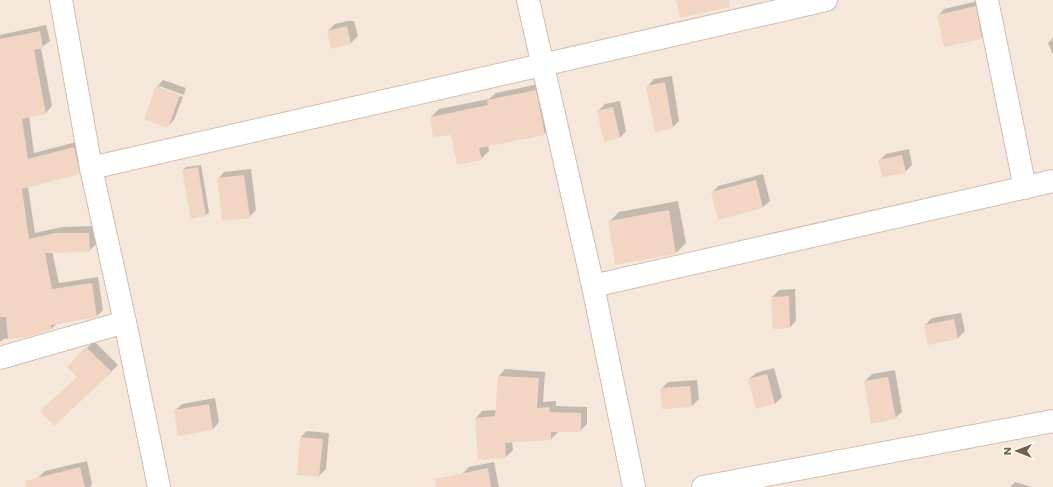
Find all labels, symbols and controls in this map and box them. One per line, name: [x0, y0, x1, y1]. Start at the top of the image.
north arrow: [997, 431, 1037, 471]
text: N: [999, 447, 1015, 455]

